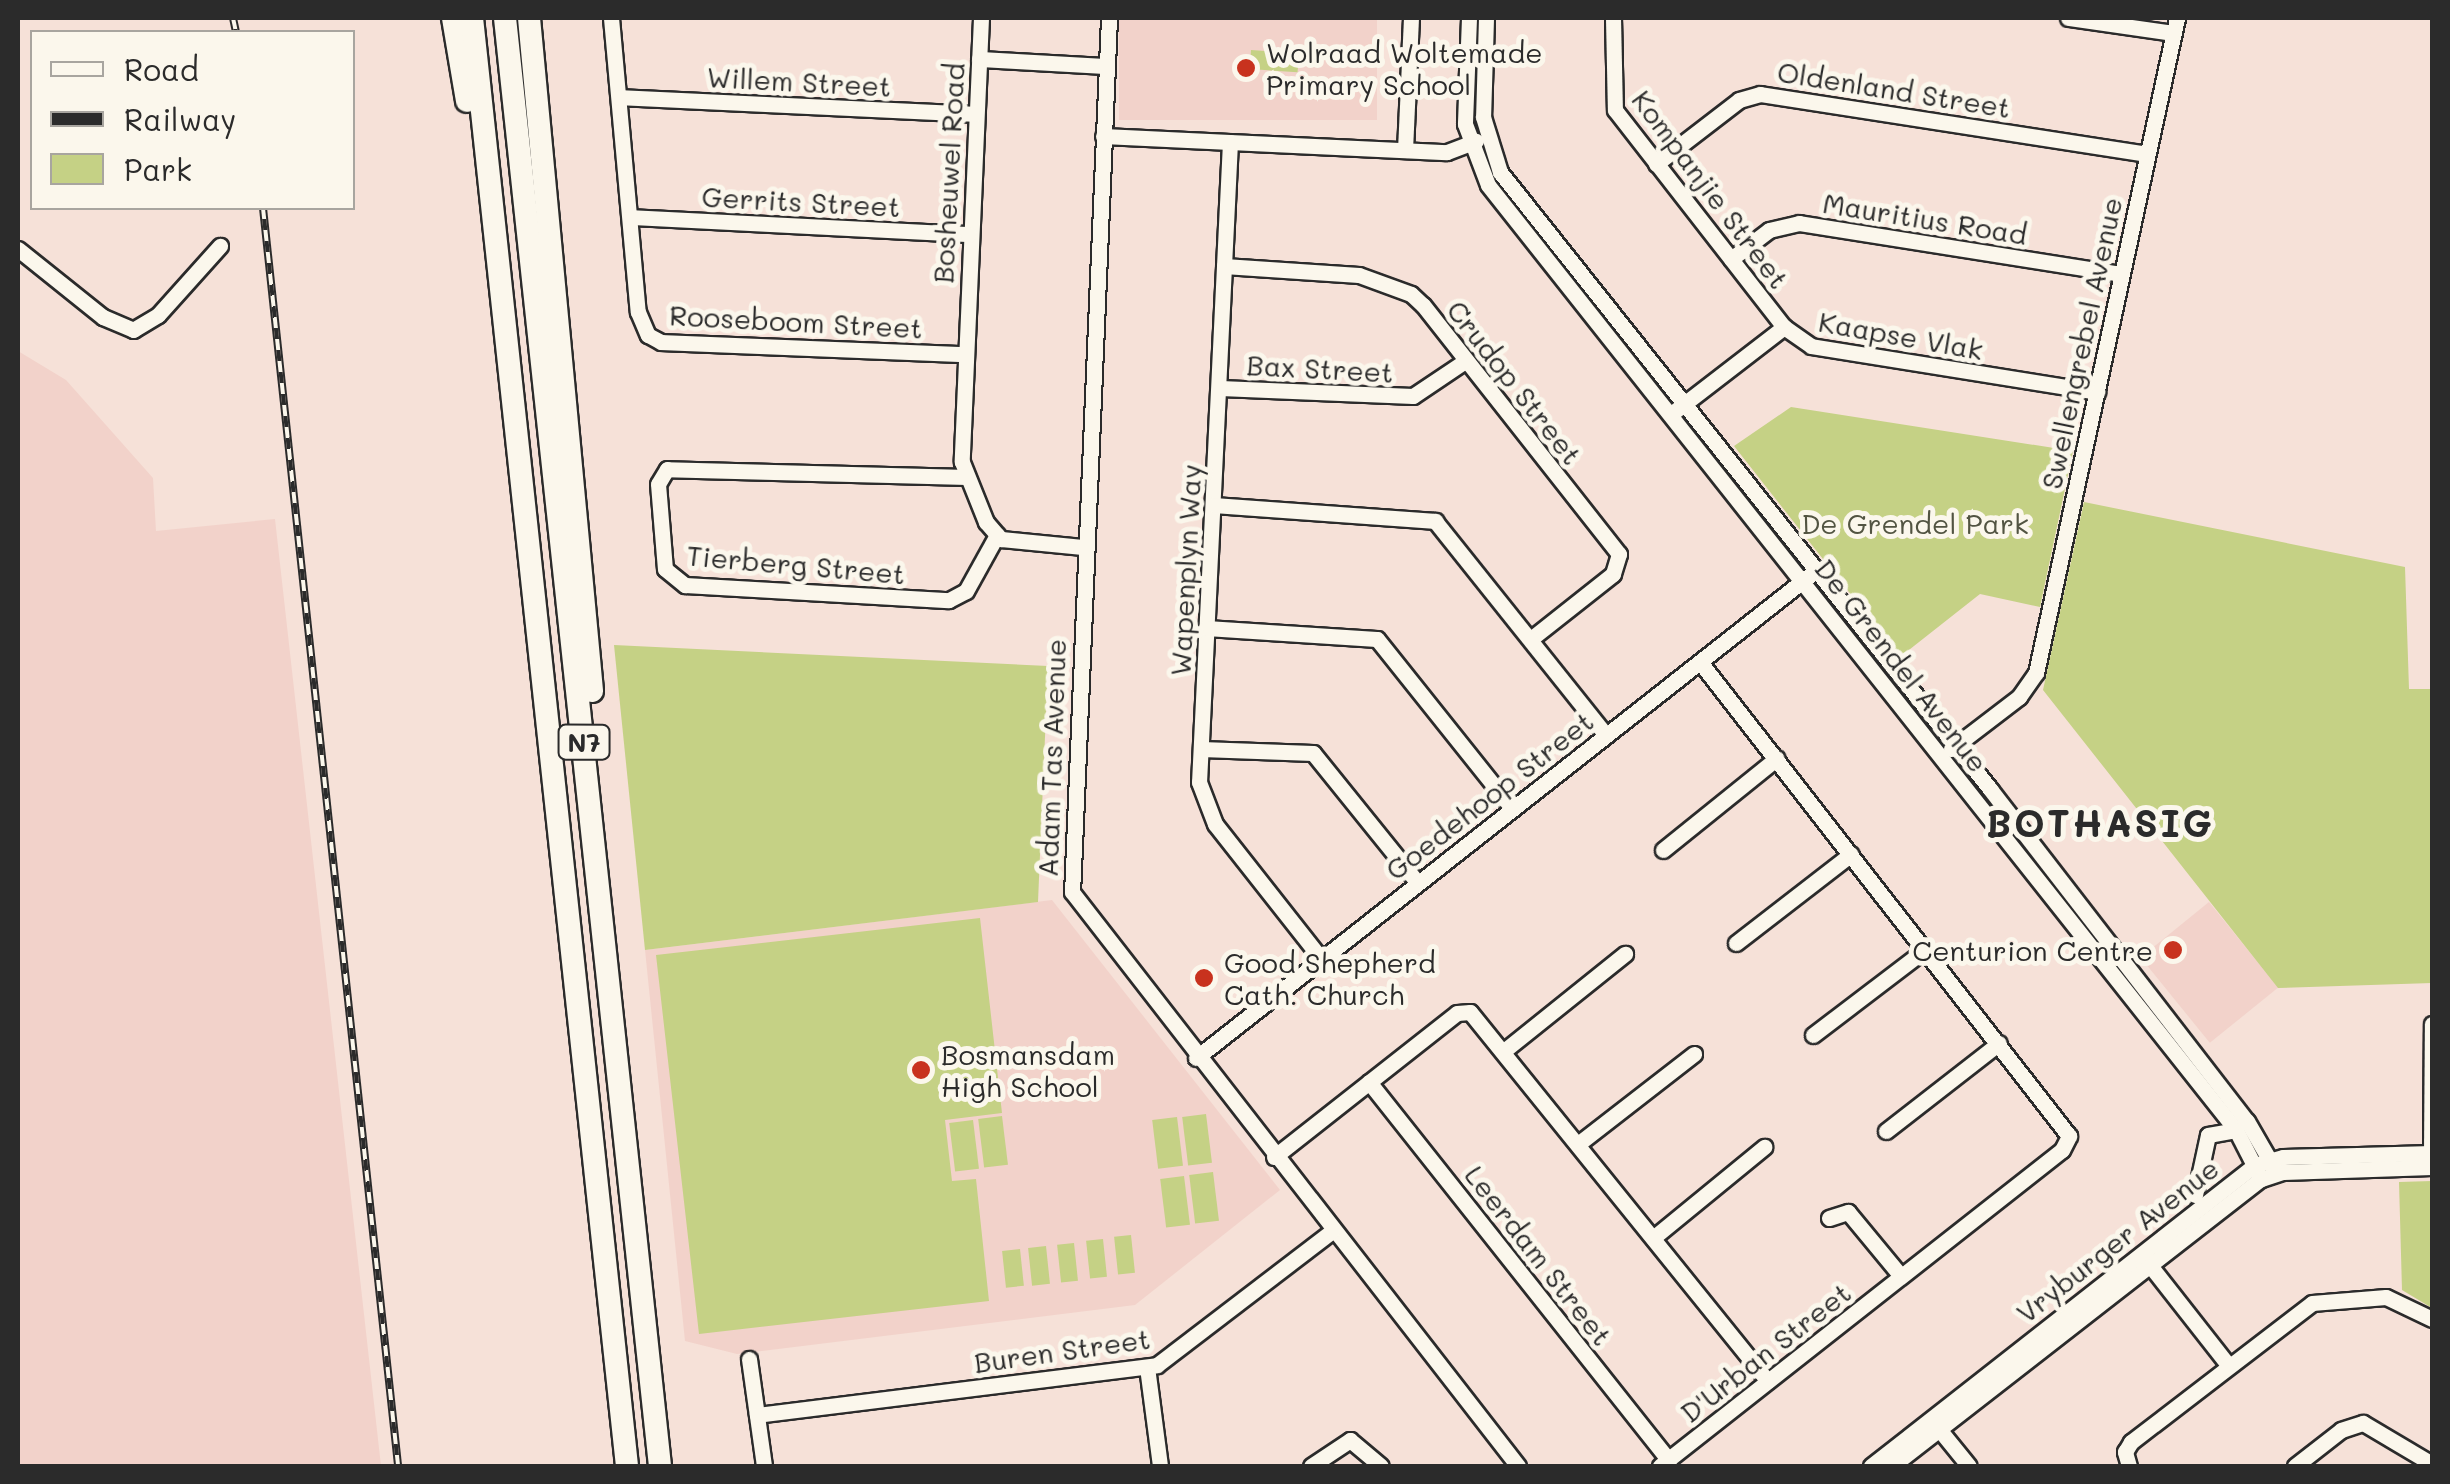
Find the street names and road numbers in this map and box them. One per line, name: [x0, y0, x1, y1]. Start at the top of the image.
street label: Oldenland Street: [1775, 54, 2013, 124]
street label: Willem Street: [706, 59, 892, 103]
street label: Bosheuwel Road: [925, 62, 971, 284]
street label: Kompanjie Street: [1626, 83, 1796, 295]
street label: Gerrits Street: [701, 179, 901, 223]
street label: Mauritius Road: [1821, 185, 2029, 251]
street label: Swellengrebel Avenue: [2034, 194, 2128, 492]
street label: Crudop Street: [1440, 293, 1590, 471]
street label: Rooseboom Street: [669, 298, 923, 344]
street label: Kaapse Vlak: [1816, 304, 1986, 366]
street label: Bax Street: [1246, 347, 1394, 389]
street label: Wapenplyn Way: [1163, 463, 1207, 677]
street label: Tierberg Street: [685, 538, 907, 590]
street label: De Grendel Avenue: [1808, 552, 1996, 778]
street label: Adam Tas Avenue: [1030, 638, 1072, 878]
street label: Goedehoop Street: [1379, 704, 1599, 886]
road number: N7: [556, 722, 612, 762]
street label: Vryburger Avenue: [2009, 1151, 2225, 1329]
street label: Leerdam Street: [1458, 1158, 1620, 1352]
street label: D'Urban Street: [1673, 1275, 1857, 1429]
street label: Buren Street: [972, 1321, 1152, 1379]

